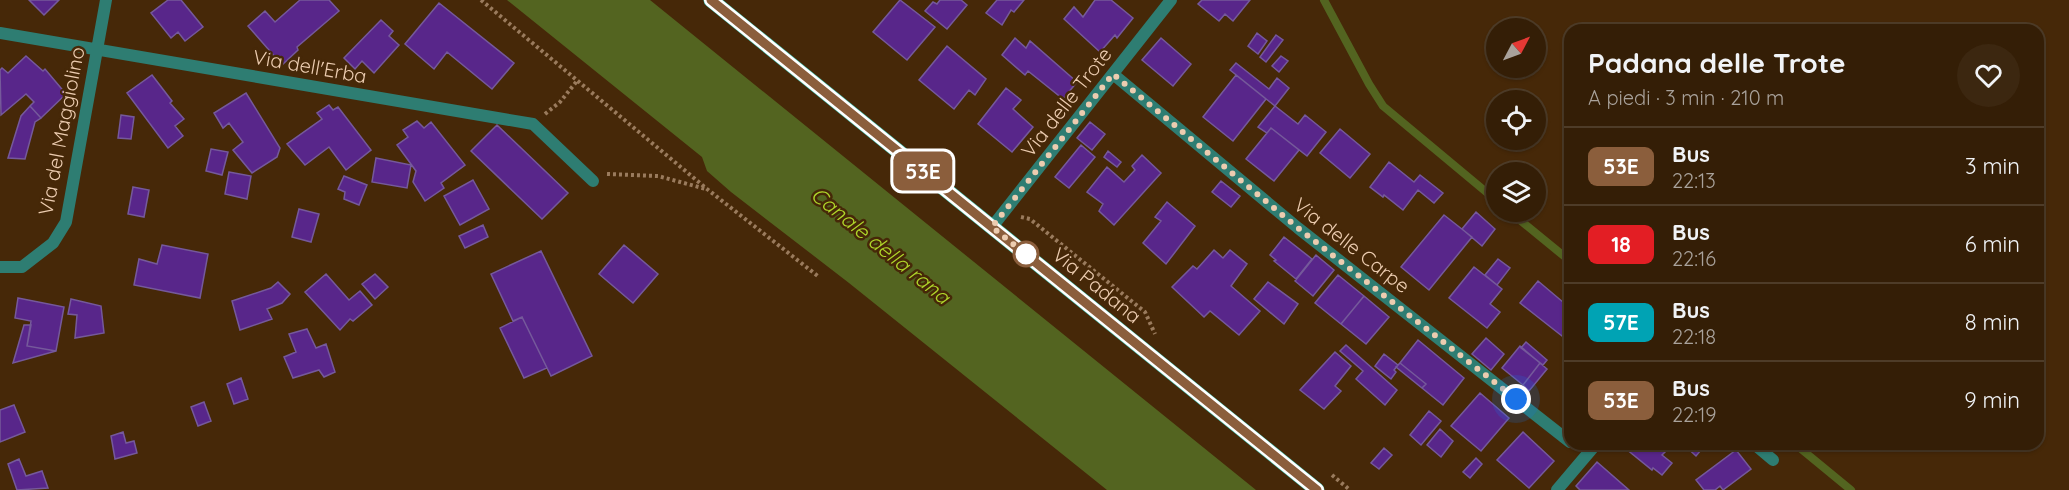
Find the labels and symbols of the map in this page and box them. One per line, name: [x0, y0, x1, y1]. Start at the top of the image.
north arrow: [1486, 18, 1546, 78]
street label: Via delle Trote: [1015, 42, 1117, 162]
street label: Via dell'Erba: [251, 44, 369, 88]
street label: Via del Maggiolino: [32, 45, 90, 217]
line badge: 53E: [888, 152, 958, 190]
water label: Canale della rana: [806, 181, 957, 310]
street label: Via delle Carpe: [1289, 192, 1415, 298]
unlabelled marker: [1013, 241, 1039, 267]
street label: Via Padana: [1048, 242, 1146, 328]
your location: [1501, 384, 1531, 414]

